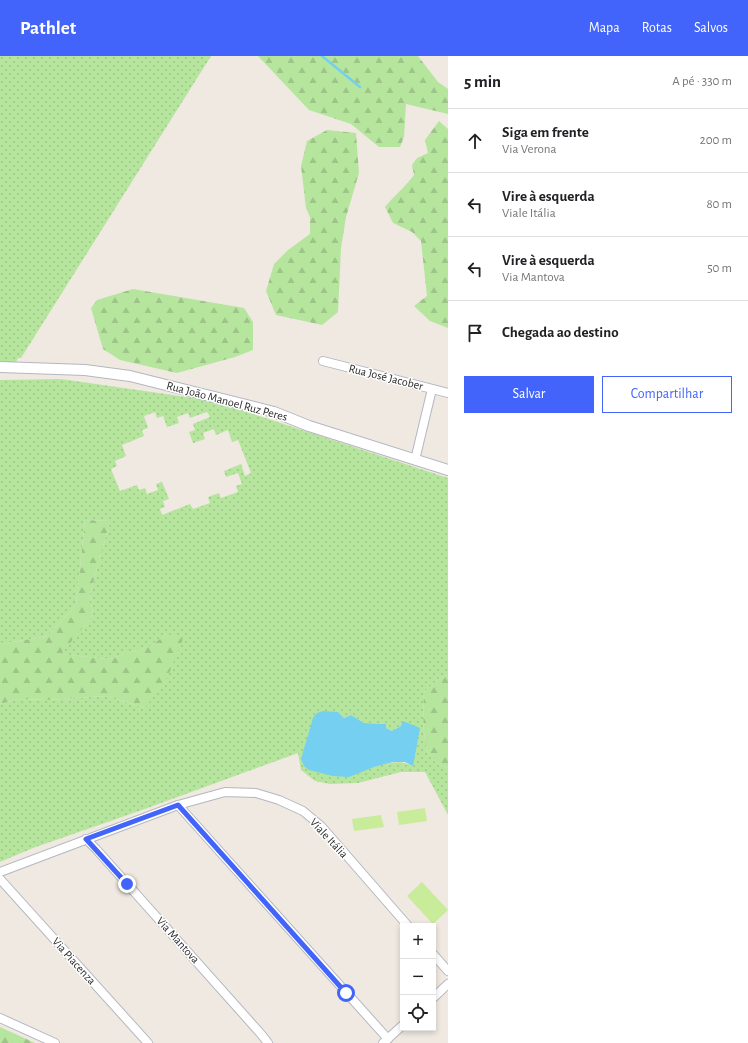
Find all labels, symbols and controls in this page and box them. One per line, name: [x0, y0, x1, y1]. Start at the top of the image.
text: Pathlet: [20, 19, 76, 38]
text: Mapa: [589, 21, 620, 35]
text: Rotas: [642, 21, 672, 35]
text: Salvos: [694, 21, 728, 35]
text: 5 min: [464, 73, 501, 90]
text: A pé · 330 m: [672, 75, 732, 88]
text: Siga em frente: [502, 125, 589, 140]
icon: ahead: [464, 130, 486, 152]
text: 200 m: [700, 134, 732, 147]
text: Via Verona: [502, 143, 557, 156]
text: Vire à esquerda: [502, 189, 595, 204]
icon: left: [464, 194, 486, 216]
text: 80 m: [706, 198, 732, 211]
text: Viale Itália: [502, 207, 556, 220]
text: Vire à esquerda: [502, 253, 595, 268]
icon: left: [464, 258, 486, 280]
text: 50 m: [707, 262, 732, 275]
text: Via Mantova: [502, 271, 565, 284]
icon: arrive: [464, 322, 486, 344]
text: Chegada ao destino: [502, 325, 619, 340]
street label: Rua José Jacober: [347, 362, 425, 392]
button: Salvar: [464, 376, 594, 413]
button: Compartilhar: [602, 376, 732, 413]
street label: Rua João Manoel Ruz Peres: [165, 379, 289, 423]
street label: Viale Itália: [308, 816, 351, 861]
route end: [118, 875, 136, 893]
street label: Via Mantova: [154, 914, 202, 966]
map controls: [400, 923, 436, 1031]
button: +: [400, 923, 436, 959]
street label: Via Piacenza: [50, 935, 98, 987]
button: −: [400, 959, 436, 995]
route start: [337, 984, 355, 1002]
button: locate: [400, 995, 436, 1031]

